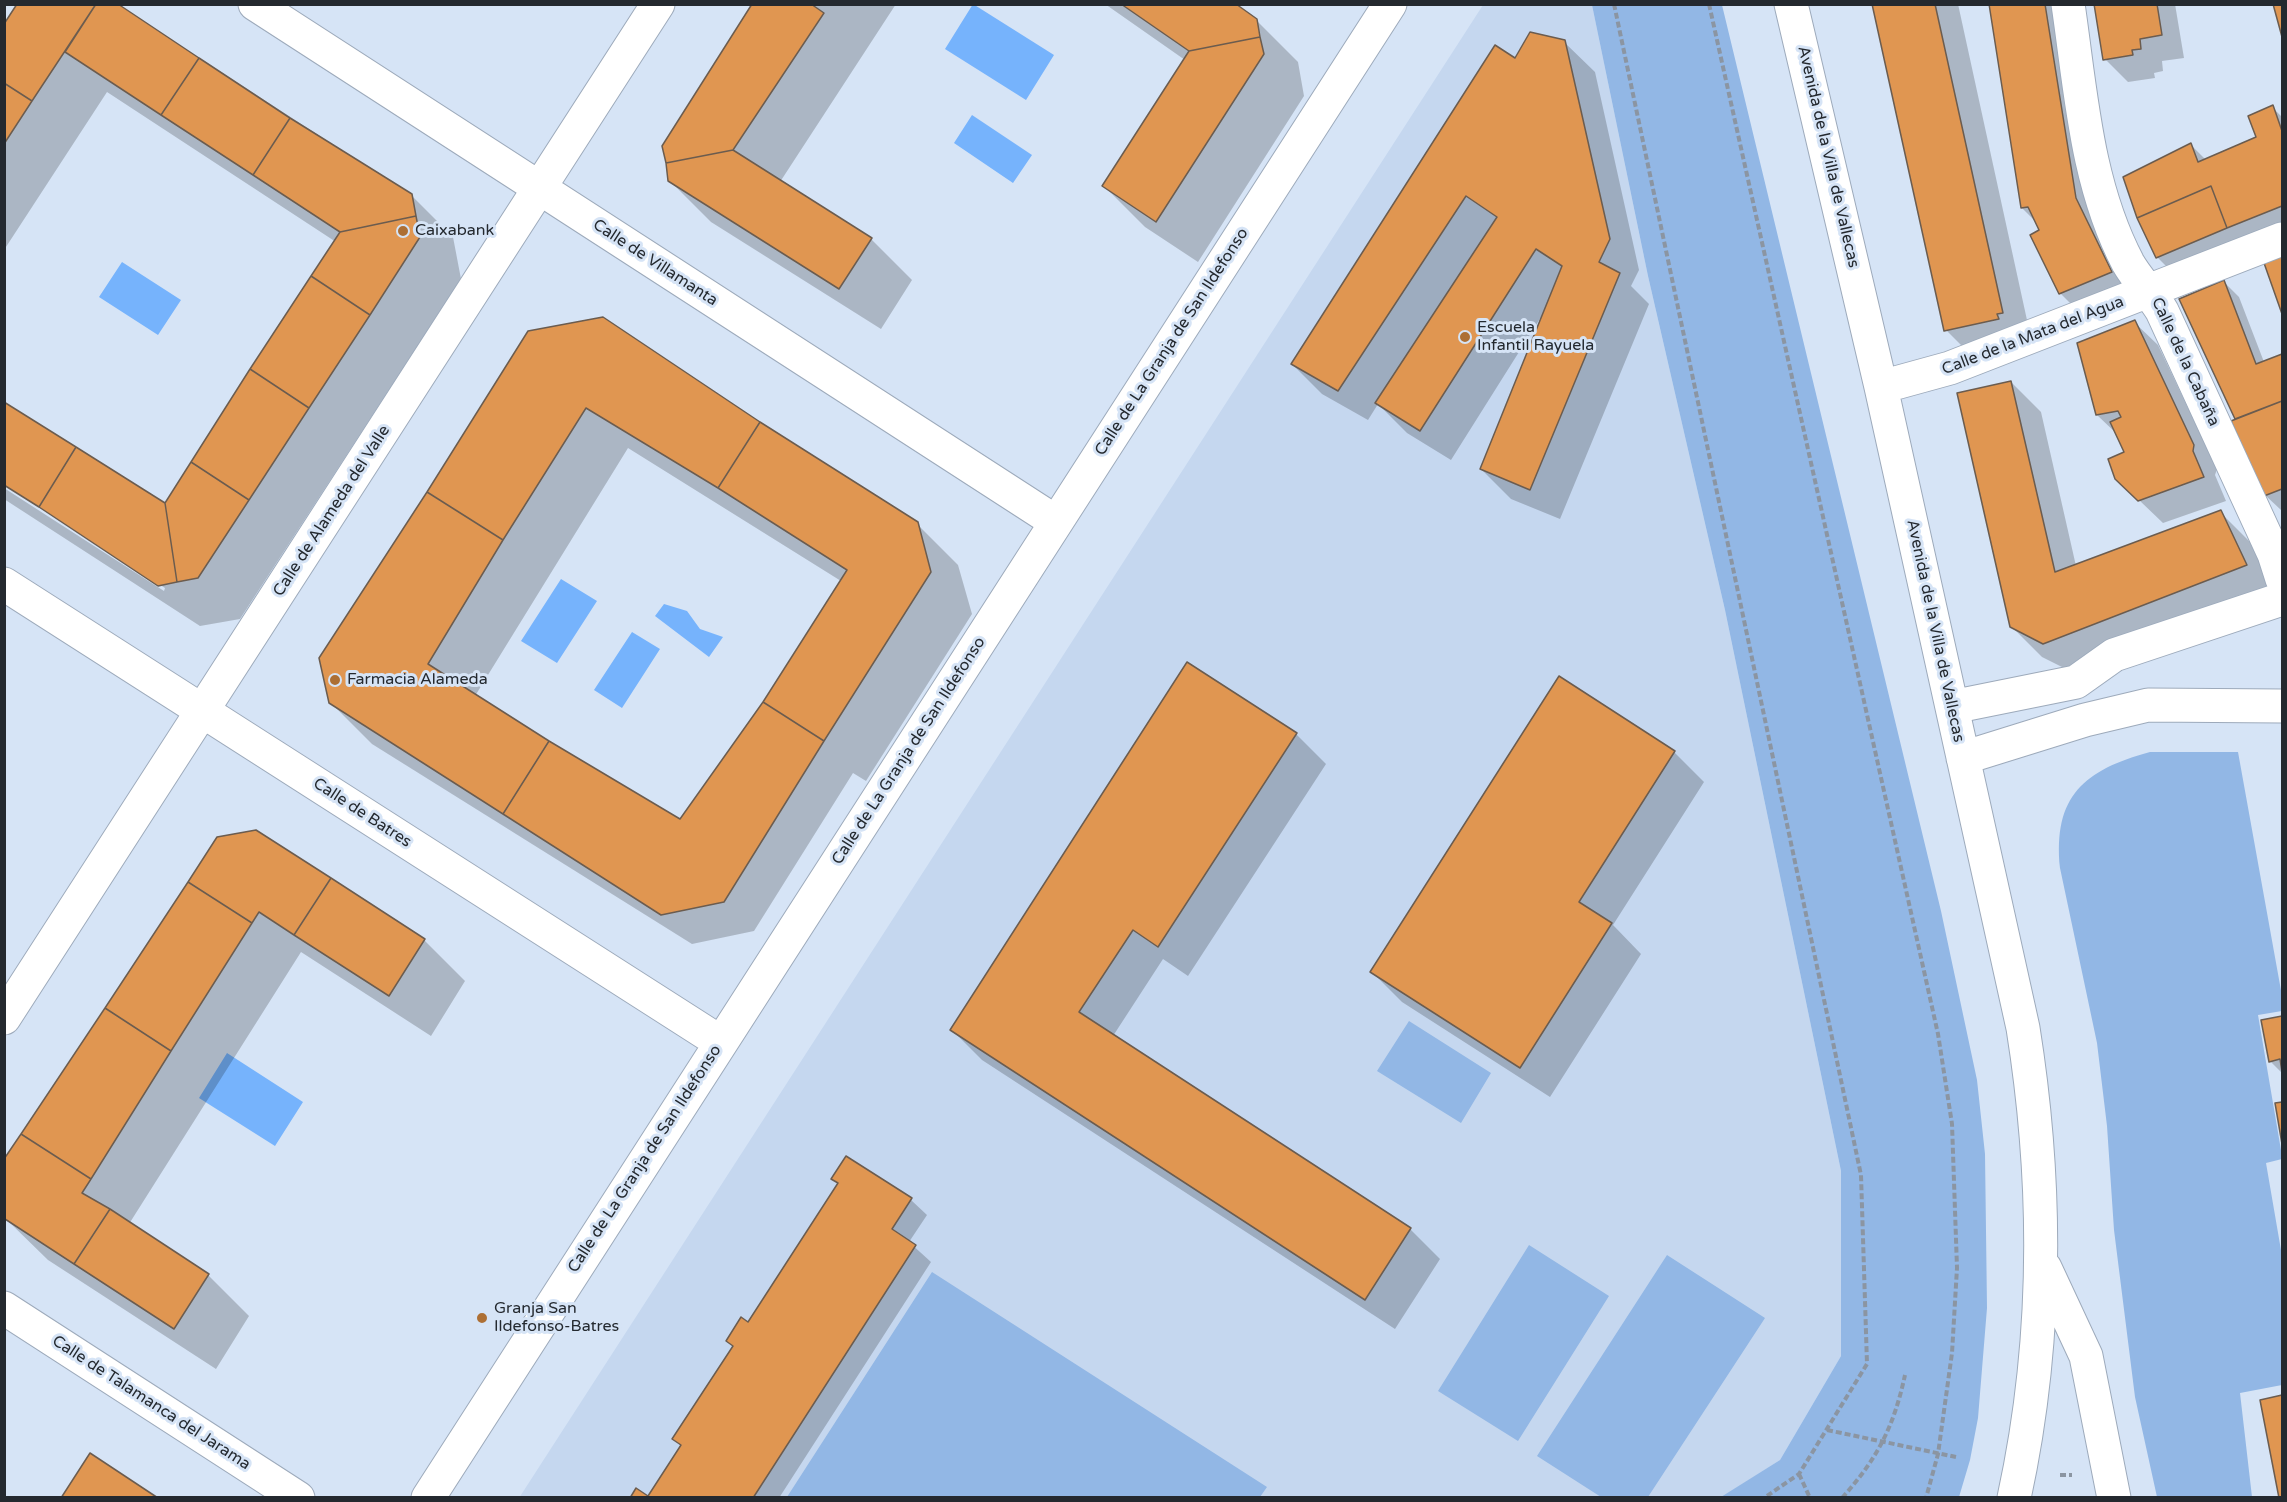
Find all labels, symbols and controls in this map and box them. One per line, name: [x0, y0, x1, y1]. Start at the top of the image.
street label: Avenida de la Villa de Vallecas: [1793, 44, 1863, 270]
street label: Calle de Villamanta: [589, 216, 721, 310]
place label: Caixabank: [415, 221, 494, 241]
marker: Caixabank: [396, 224, 410, 238]
street label: Calle de La Granja de San Ildefonso: [1091, 225, 1253, 459]
street label: Calle de la Mata del Agua: [1939, 292, 2127, 380]
street label: Calle de la Cabaña: [2147, 295, 2223, 429]
place label: Escuela Infantil Rayuela: [1477, 318, 1594, 356]
marker: Escuela Infantil Rayuela: [1458, 330, 1472, 344]
street label: Calle de Alameda del Valle: [269, 422, 395, 600]
street label: Avenida de la Villa de Vallecas: [1902, 518, 1968, 744]
street label: Calle de La Granja de San Ildefonso: [828, 634, 990, 868]
place label: Farmacia Alameda: [347, 670, 488, 690]
marker: Farmacia Alameda: [328, 673, 342, 687]
street label: Calle de Batres: [309, 774, 415, 852]
street label: Calle de La Granja de San Ildefonso: [564, 1042, 726, 1276]
place label: Granja San Ildefonso-Batres: [494, 1299, 619, 1337]
marker: Granja San Ildefonso-Batres: [475, 1311, 489, 1325]
street label: Calle de Talamanca del Jarama: [48, 1332, 254, 1474]

